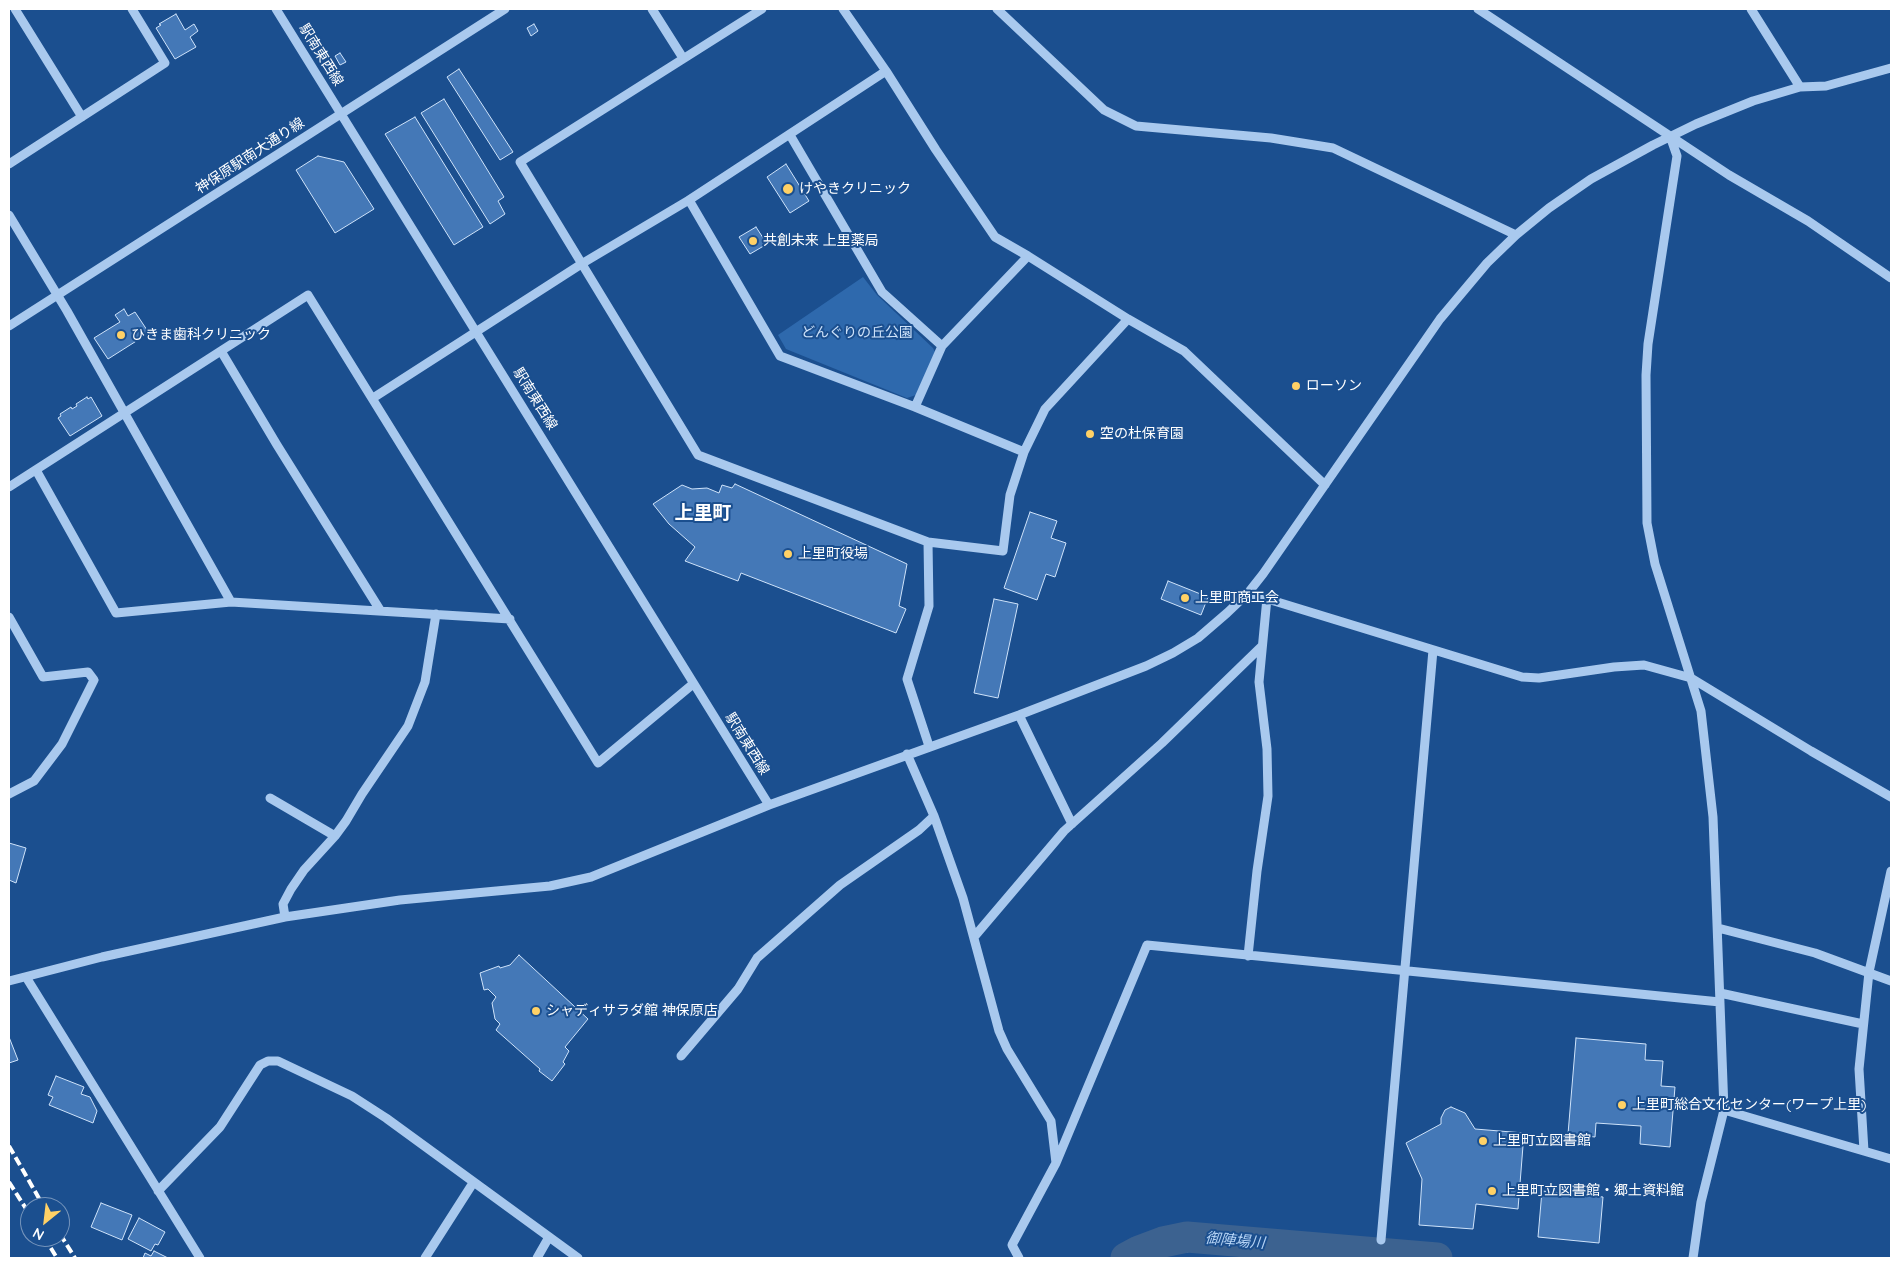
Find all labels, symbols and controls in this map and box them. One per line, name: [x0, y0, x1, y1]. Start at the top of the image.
street label: 駅南東西線: [295, 21, 347, 89]
street label: 神保原駅南大通り線: [193, 115, 307, 197]
place label: けやきクリニック: [799, 181, 911, 197]
marker: けやきクリニック: [781, 182, 795, 196]
place label: 共創未来 上里薬局: [763, 233, 879, 249]
marker: 共創未来 上里薬局: [747, 235, 759, 247]
park label: どんぐりの丘公園: [801, 325, 913, 341]
place label: ひきま歯科クリニック: [131, 327, 271, 343]
marker: ひきま歯科クリニック: [115, 329, 127, 341]
street label: 駅南東西線: [509, 365, 561, 433]
place label: ローソン: [1306, 378, 1362, 394]
marker: ローソン: [1290, 380, 1302, 392]
place label: 空の杜保育園: [1100, 426, 1184, 442]
marker: 空の杜保育園: [1084, 428, 1096, 440]
district label: 上里町: [675, 502, 731, 524]
place label: 上里町役場: [798, 546, 868, 562]
marker: 上里町役場: [782, 548, 794, 560]
place label: 上里町商工会: [1195, 590, 1279, 606]
marker: 上里町商工会: [1179, 592, 1191, 604]
street label: 駅南東西線: [721, 710, 773, 778]
place label: シャディサラダ館 神保原店: [546, 1003, 718, 1019]
marker: シャディサラダ館 神保原店: [530, 1005, 542, 1017]
place label: 上里町総合文化センター(ワープ上里): [1632, 1097, 1866, 1113]
marker: 上里町総合文化センター(ワープ上里): [1616, 1099, 1628, 1111]
place label: 上里町立図書館: [1493, 1133, 1591, 1149]
marker: 上里町立図書館: [1477, 1135, 1489, 1147]
place label: 上里町立図書館・郷土資料館: [1502, 1183, 1684, 1199]
marker: 上里町立図書館・郷土資料館: [1486, 1185, 1498, 1197]
north arrow: [20, 1197, 70, 1247]
text: N: [29, 1224, 47, 1245]
water label: 御陣場川: [1204, 1229, 1266, 1253]

